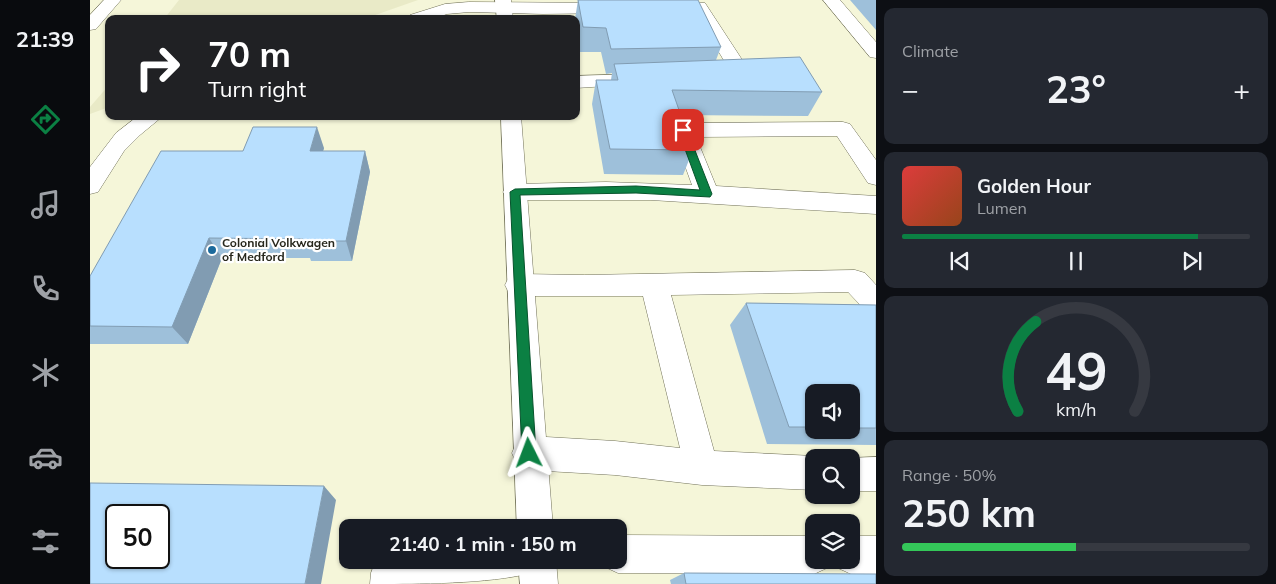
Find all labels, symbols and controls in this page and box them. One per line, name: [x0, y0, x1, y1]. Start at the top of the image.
text: 21:39: [16, 25, 74, 53]
text: 70 m: [208, 32, 291, 76]
icon: right: [125, 35, 190, 100]
text: Climate: [902, 41, 958, 61]
text: 23°: [1046, 65, 1106, 113]
text: −: [902, 72, 919, 107]
text: +: [1233, 72, 1250, 107]
text: Turn right: [208, 75, 306, 103]
icon: directions: [28, 102, 63, 137]
pin: [662, 109, 704, 151]
icon: arrive: [669, 116, 697, 144]
text: Golden Hour: [977, 174, 1091, 198]
icon: music: [28, 187, 63, 222]
text: Lumen: [977, 198, 1027, 218]
place label: Colonial Volkwagen of Medford: [222, 235, 335, 264]
marker: Colonial Volkwagen of Medford: [206, 244, 218, 256]
icon: previous: [946, 247, 974, 275]
icon: pause: [1062, 247, 1090, 275]
icon: next: [1178, 247, 1206, 275]
icon: phone: [28, 271, 63, 306]
text: 49: [1045, 338, 1107, 403]
icon: climate: [28, 355, 63, 390]
map controls: [805, 384, 860, 569]
button: sound: [805, 384, 860, 439]
text: km/h: [1056, 398, 1096, 420]
position arrow: [502, 426, 554, 478]
icon: car: [28, 440, 63, 475]
button: search: [805, 449, 860, 504]
text: Range · 50%: [902, 465, 997, 485]
text: 250 km: [902, 489, 1036, 537]
speed limit sign: 50: [105, 504, 170, 569]
button: layers: [805, 514, 860, 569]
icon: filters: [28, 524, 63, 559]
text: 21:40 · 1 min · 150 m: [389, 532, 577, 556]

